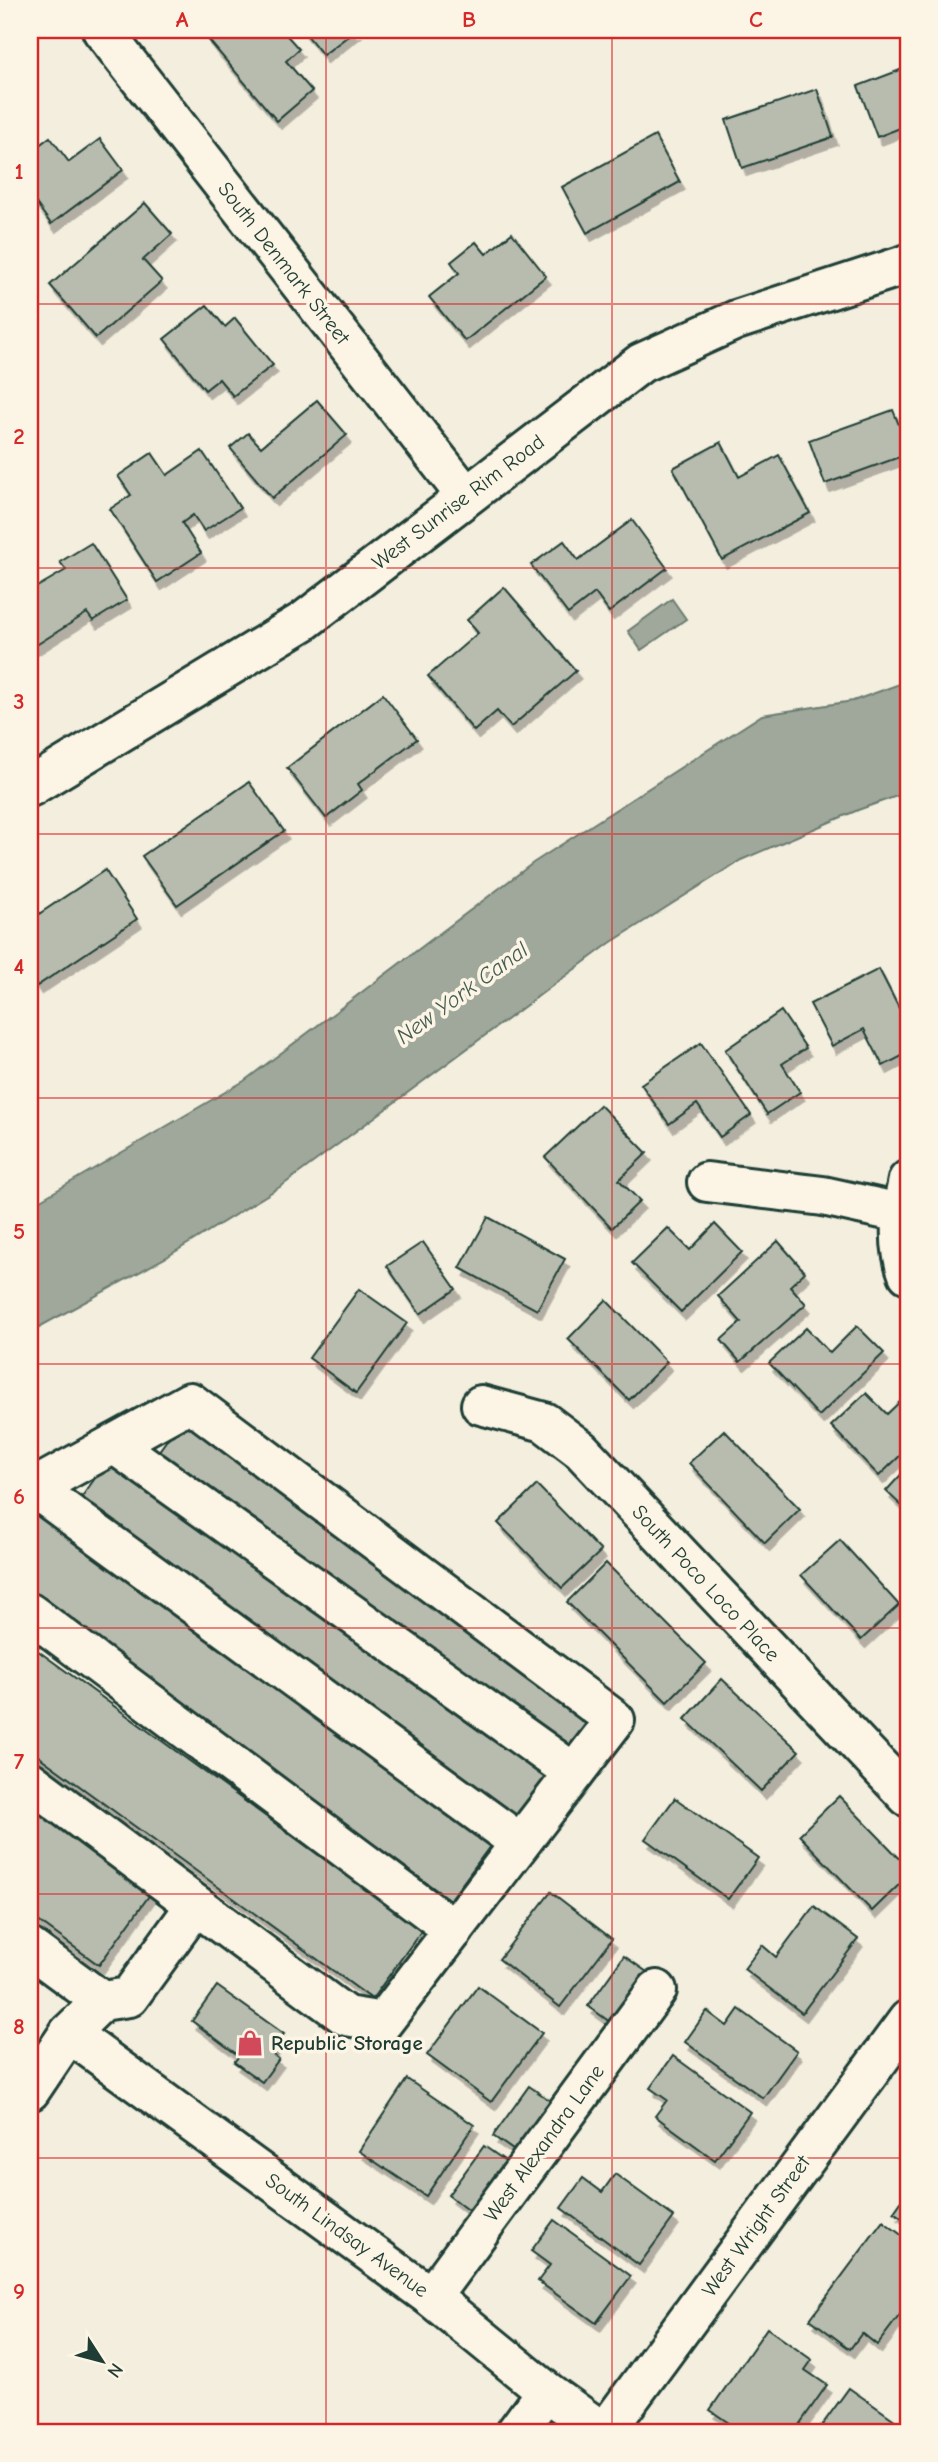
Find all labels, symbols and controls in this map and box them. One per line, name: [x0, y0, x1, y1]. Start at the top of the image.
text: A: [176, 6, 189, 33]
text: B: [462, 6, 476, 33]
text: C: [749, 6, 763, 33]
text: 1: [14, 158, 24, 185]
street label: South Denmark Street: [213, 177, 355, 350]
text: 2: [13, 423, 25, 450]
street label: West Sunrise Rim Road: [367, 429, 549, 575]
text: 3: [13, 688, 25, 715]
water label: New York Canal: [391, 936, 534, 1050]
text: 4: [14, 953, 25, 980]
text: 5: [13, 1218, 25, 1245]
text: 6: [13, 1483, 25, 1510]
street label: South Poco Loco Place: [627, 1500, 785, 1666]
text: 7: [14, 1748, 25, 1775]
text: 8: [13, 2013, 25, 2040]
shop icon: Republic Storage: [235, 2028, 265, 2058]
place label: Republic Storage: [271, 2031, 423, 2055]
street label: West Alexandra Lane: [479, 2060, 609, 2226]
street label: West Wright Street: [697, 2150, 816, 2301]
street label: South Lindsay Avenue: [261, 2168, 433, 2302]
text: 9: [13, 2278, 25, 2305]
north arrow: [66, 2326, 136, 2396]
text: N: [102, 2359, 127, 2382]

